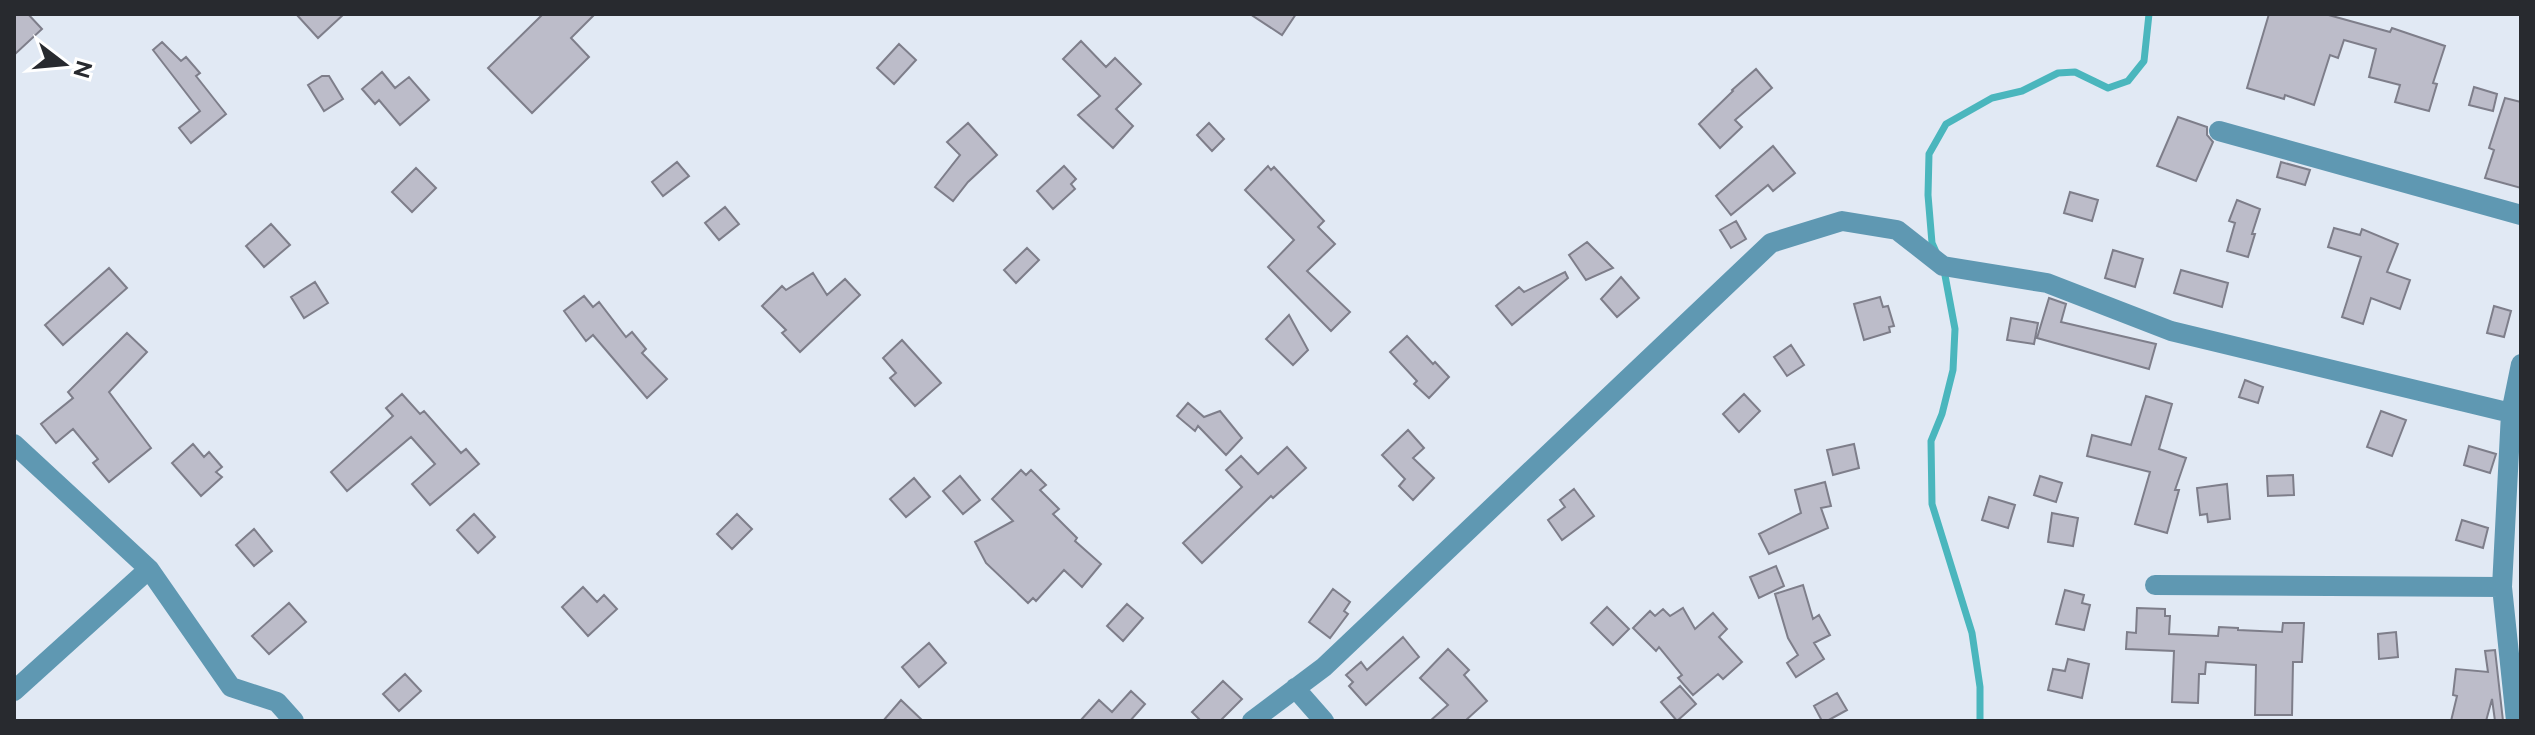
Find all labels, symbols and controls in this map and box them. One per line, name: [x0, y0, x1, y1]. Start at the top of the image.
north arrow: [24, 24, 104, 104]
text: N: [68, 58, 98, 81]

